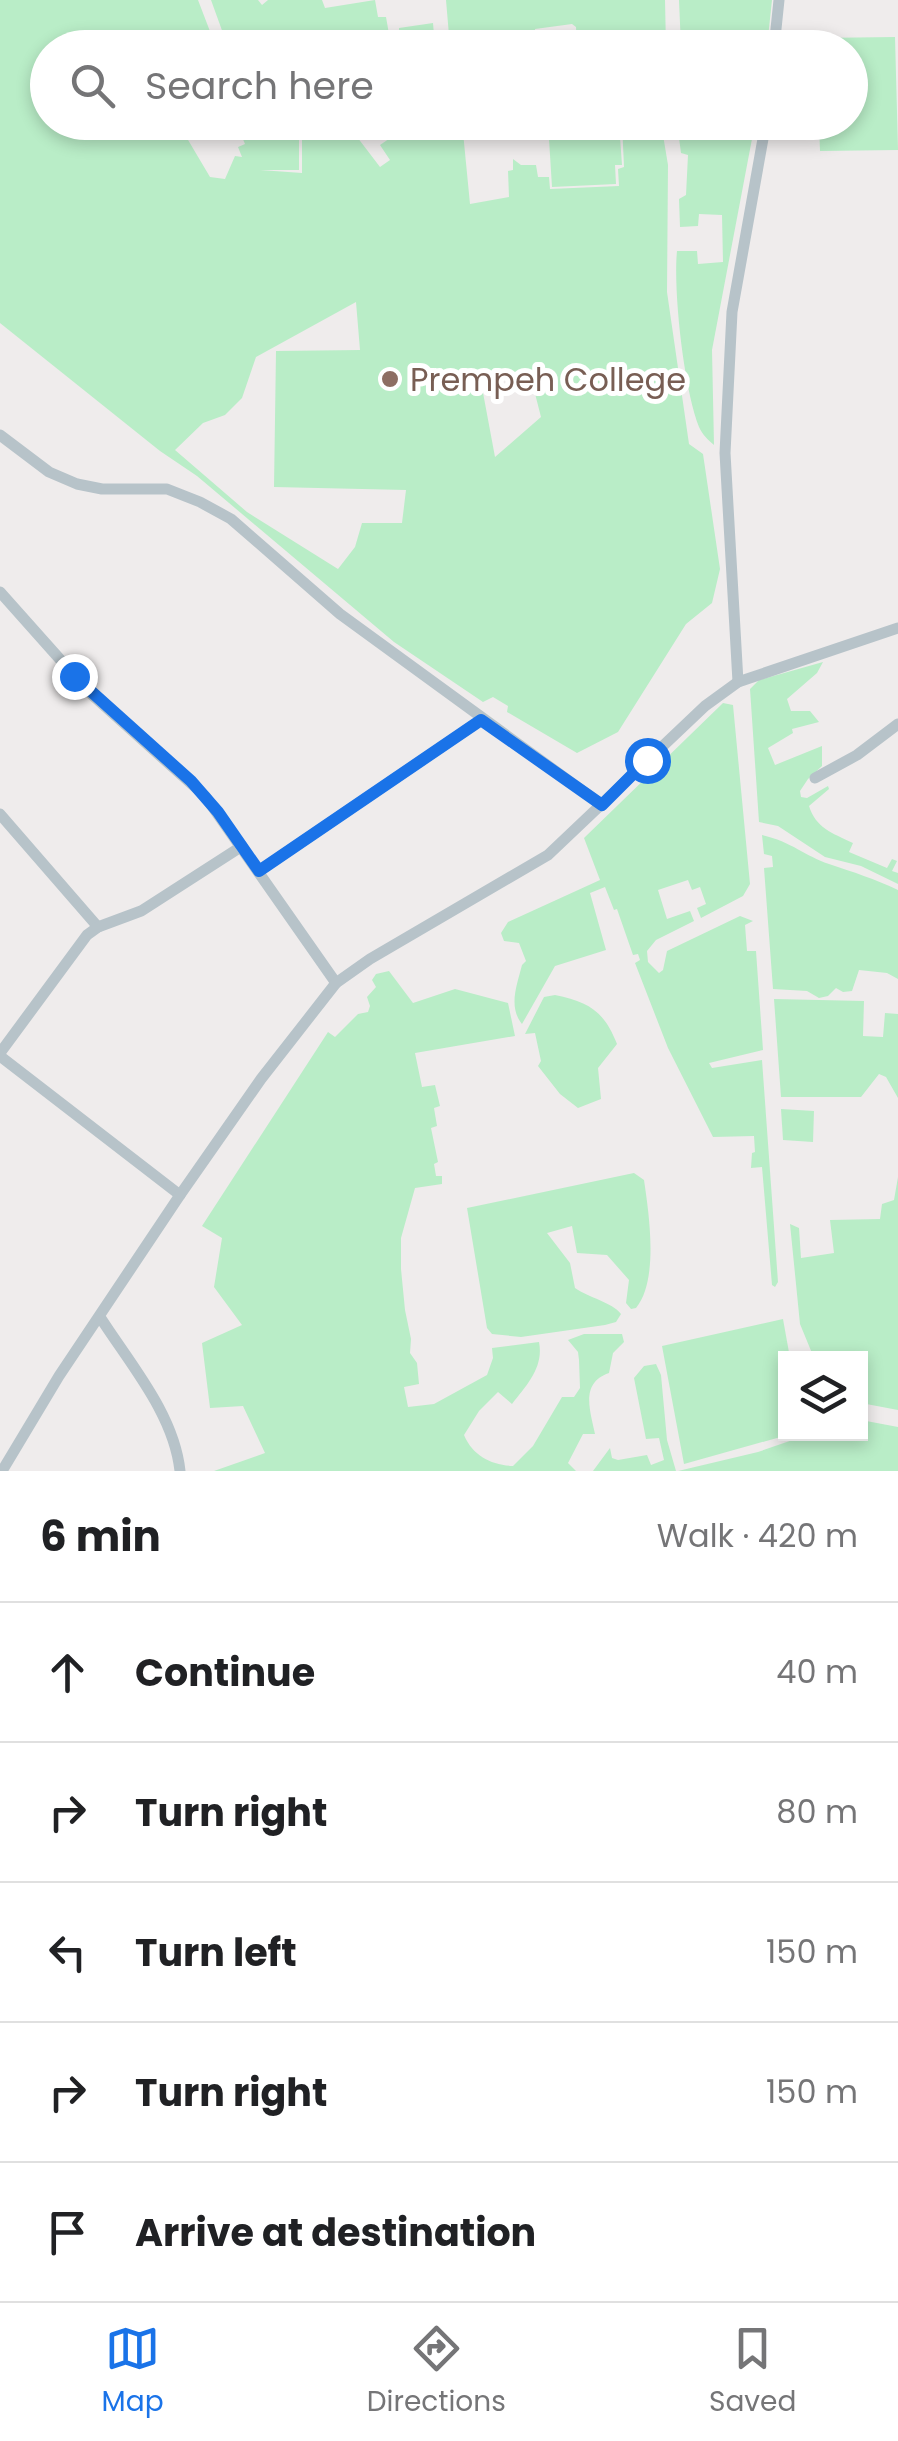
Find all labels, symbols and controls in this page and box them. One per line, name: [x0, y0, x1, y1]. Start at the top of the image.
search box: [30, 30, 868, 140]
icon: search: [65, 58, 120, 113]
text: Search here: [145, 59, 374, 112]
place label: Prempeh College: [410, 357, 686, 402]
marker: Prempeh College: [379, 368, 401, 390]
route end: [52, 654, 98, 700]
route start: [625, 738, 671, 784]
map controls: [778, 1351, 868, 1441]
button: layers: [778, 1351, 868, 1441]
text: 6 min: [40, 1507, 161, 1566]
text: Walk · 420 m: [657, 1513, 858, 1558]
icon: ahead: [40, 1645, 95, 1700]
text: Continue: [135, 1646, 315, 1699]
text: 40 m: [776, 1649, 858, 1694]
icon: right: [40, 1785, 95, 1840]
text: Turn right: [135, 1786, 327, 1839]
text: 80 m: [776, 1789, 858, 1834]
icon: left: [40, 1925, 95, 1980]
text: Turn left: [135, 1926, 297, 1979]
text: 150 m: [766, 1929, 858, 1974]
icon: right: [40, 2065, 95, 2120]
text: Turn right: [135, 2066, 327, 2119]
text: 150 m: [766, 2069, 858, 2114]
icon: arrive: [40, 2205, 95, 2260]
text: Arrive at destination: [135, 2206, 536, 2259]
tab: Map: [102, 2321, 164, 2423]
tab: Directions: [367, 2321, 506, 2423]
tab: Saved: [709, 2321, 796, 2423]

